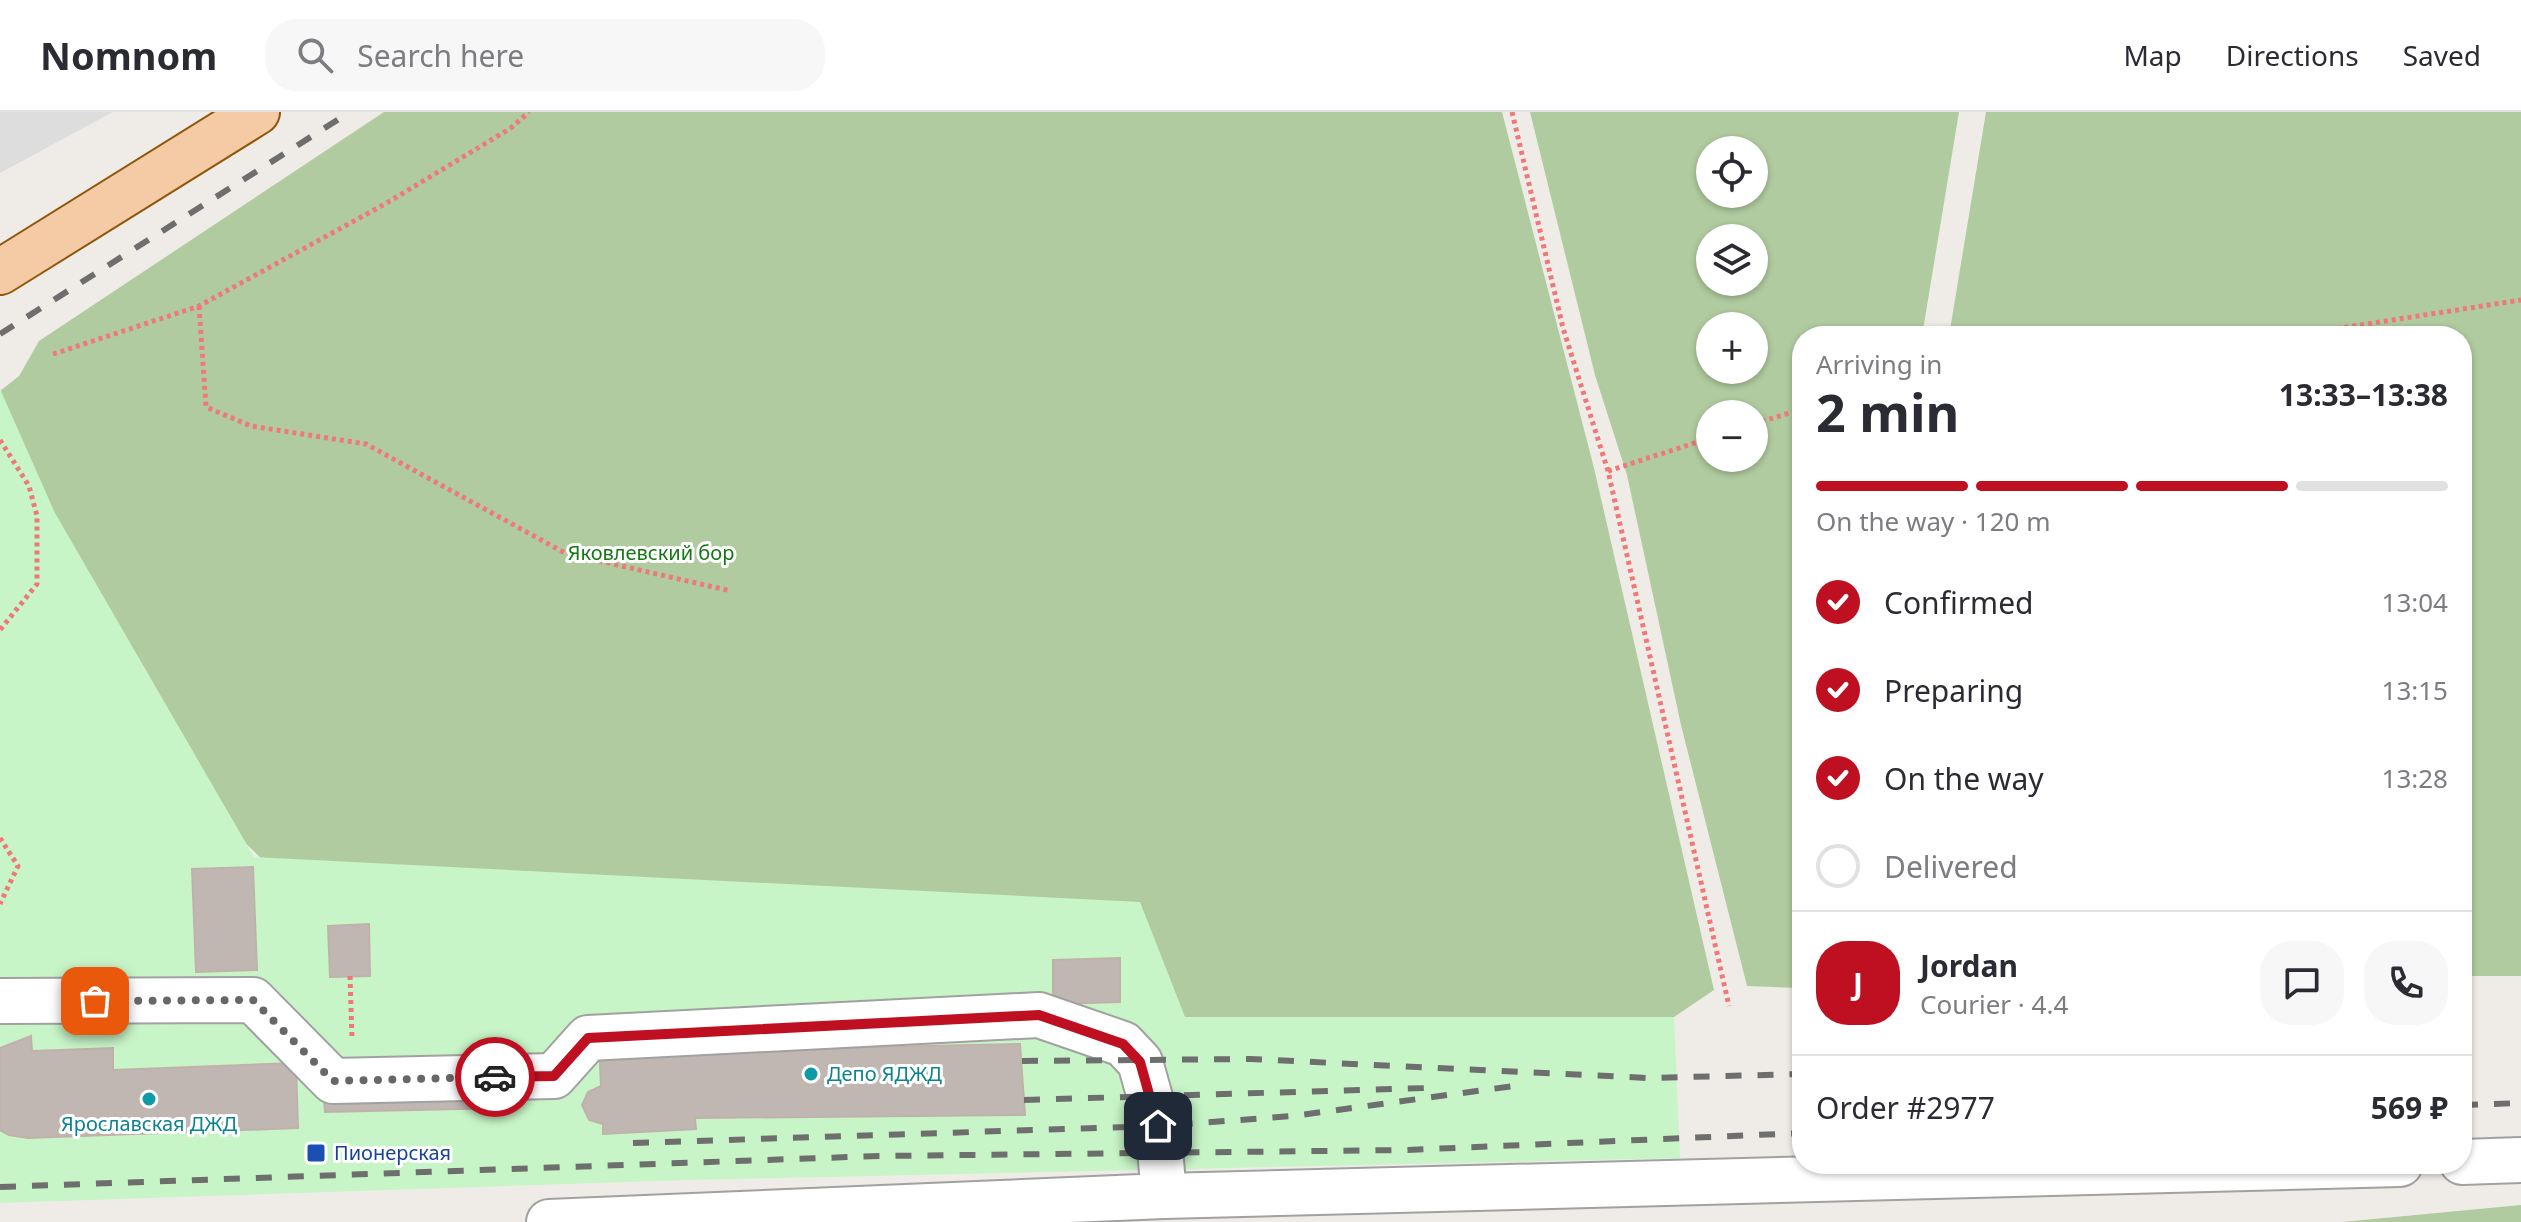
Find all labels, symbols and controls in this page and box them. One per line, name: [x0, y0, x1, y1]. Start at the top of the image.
search box: [265, 19, 825, 91]
text: Nomnom: [40, 29, 217, 81]
icon: search: [293, 33, 337, 77]
text: Search here: [357, 35, 524, 76]
text: Map: [2123, 36, 2182, 74]
text: Directions: [2226, 36, 2359, 74]
text: Saved: [2403, 36, 2481, 74]
map controls: [1696, 136, 1768, 472]
button: locate: [1696, 136, 1768, 208]
button: layers: [1696, 224, 1768, 296]
button: +: [1696, 312, 1768, 384]
text: Arriving in: [1816, 346, 1942, 382]
text: 13:33–13:38: [2279, 374, 2448, 415]
text: 2 min: [1816, 376, 1959, 447]
button: −: [1696, 400, 1768, 472]
text: On the way · 120 m: [1816, 503, 2050, 539]
park label: Яковлевский бор: [568, 539, 734, 566]
icon: check: [1816, 580, 1860, 624]
text: Confirmed: [1884, 582, 2034, 623]
text: 13:04: [2382, 584, 2448, 620]
icon: check: [1816, 668, 1860, 712]
text: Preparing: [1884, 670, 2023, 711]
text: 13:15: [2382, 672, 2448, 708]
icon: check: [1816, 756, 1860, 800]
text: On the way: [1884, 758, 2044, 799]
text: 13:28: [2382, 760, 2448, 796]
text: Delivered: [1884, 846, 2018, 887]
button: chat: [2260, 941, 2344, 1025]
button: phone: [2364, 941, 2448, 1025]
text: Jordan: [1920, 945, 2018, 986]
text: J: [1853, 963, 1863, 1004]
pin: [61, 967, 129, 1035]
icon: bag: [73, 979, 117, 1023]
text: Courier · 4.4: [1920, 986, 2068, 1022]
courier: [455, 1037, 535, 1117]
icon: car: [473, 1055, 517, 1099]
place label: Депо ЯДЖД: [827, 1060, 942, 1087]
marker: Депо ЯДЖД: [802, 1065, 820, 1083]
text: Order #2977: [1816, 1087, 1995, 1128]
text: 569 ₽: [2371, 1087, 2448, 1128]
marker: Ярославская ДЖД: [140, 1090, 158, 1108]
pin: [1124, 1092, 1192, 1160]
icon: home: [1136, 1104, 1180, 1148]
place label: Ярославская ДЖД: [61, 1110, 237, 1137]
place label: Пионерская: [334, 1139, 451, 1166]
marker: Пионерская: [305, 1142, 327, 1164]

